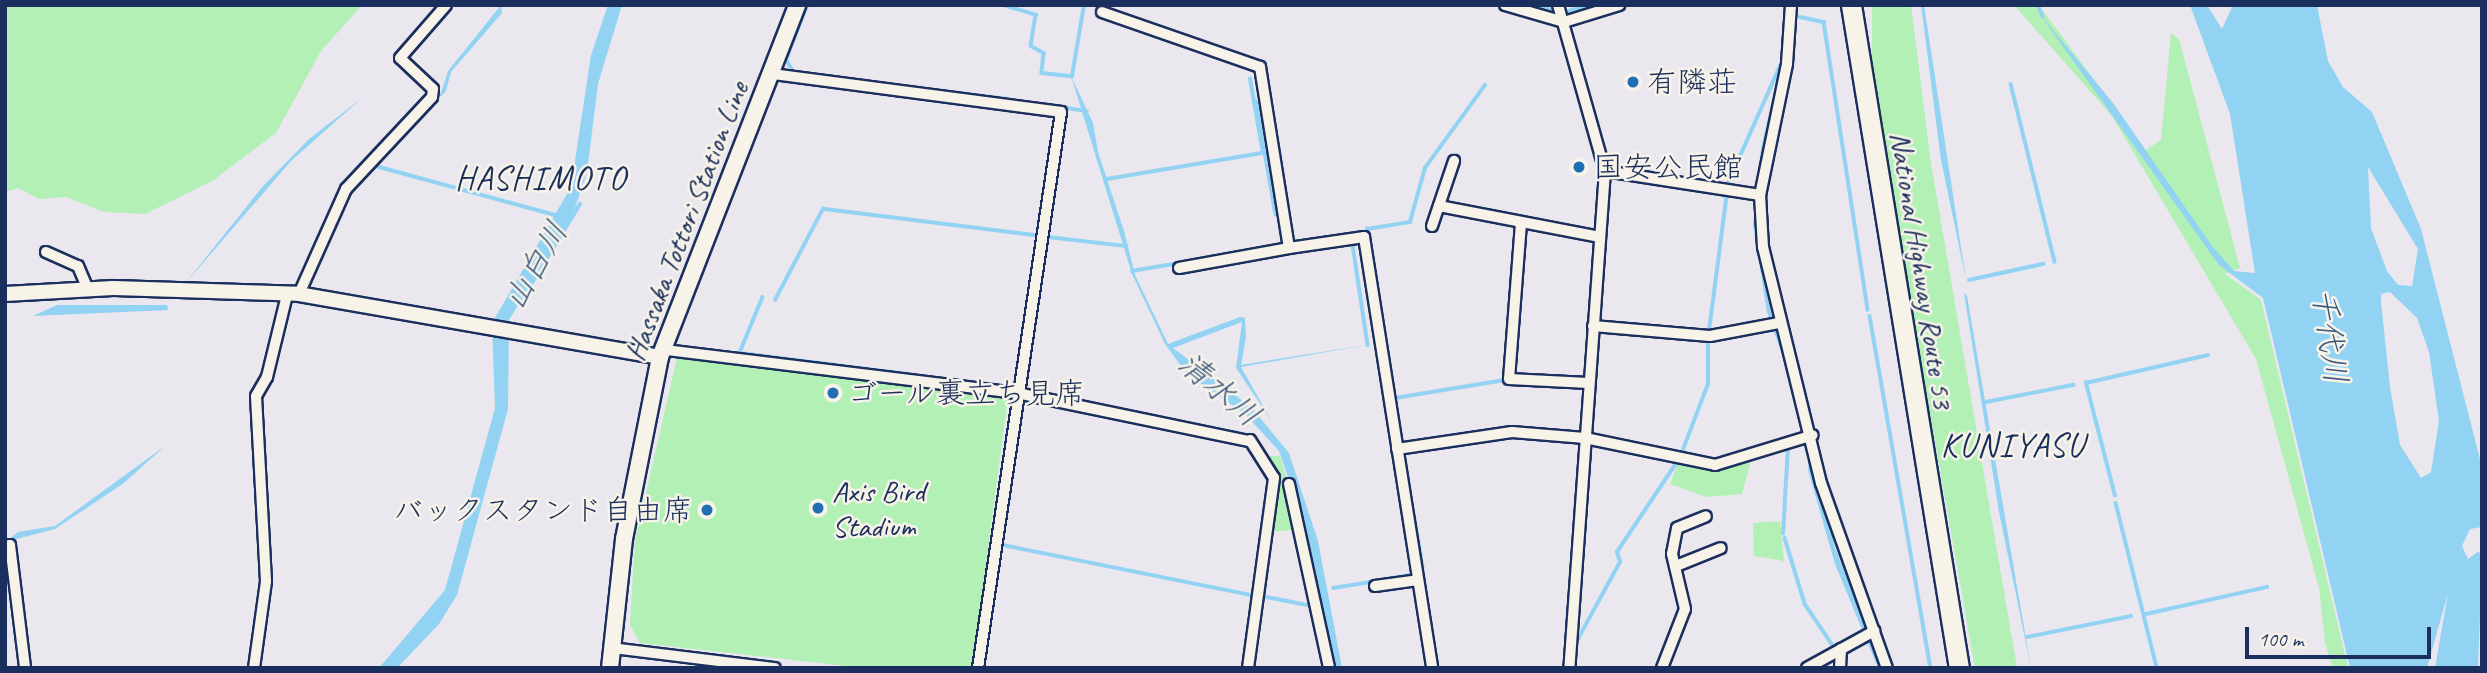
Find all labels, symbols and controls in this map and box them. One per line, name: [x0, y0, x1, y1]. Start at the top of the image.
place label: 有隣荘: [1647, 64, 1737, 100]
marker: 有隣荘: [1625, 74, 1641, 90]
street label: Hassaka Tottori Station Line: [616, 76, 756, 366]
street label: National Highway Route 53: [1882, 129, 1962, 411]
place label: 国安公民館: [1593, 149, 1743, 185]
district label: HASHIMOTO: [456, 159, 626, 199]
marker: 国安公民館: [1571, 159, 1587, 175]
water label: 山白川: [495, 215, 577, 317]
water label: 千代川: [2303, 286, 2355, 386]
water label: 清水川: [1170, 344, 1268, 436]
place label: ゴール裏立ち見席: [847, 375, 1087, 411]
marker: ゴール裏立ち見席: [825, 385, 841, 401]
district label: KUNIYASU: [1942, 426, 2084, 466]
place label: Axis Bird Stadium: [832, 473, 925, 544]
place label: バックスタンド自由席: [393, 492, 693, 528]
marker: Axis Bird Stadium: [810, 500, 826, 516]
marker: バックスタンド自由席: [699, 502, 715, 518]
scale bar: [2249, 614, 2434, 658]
text: 100 m: [2258, 626, 2303, 652]

